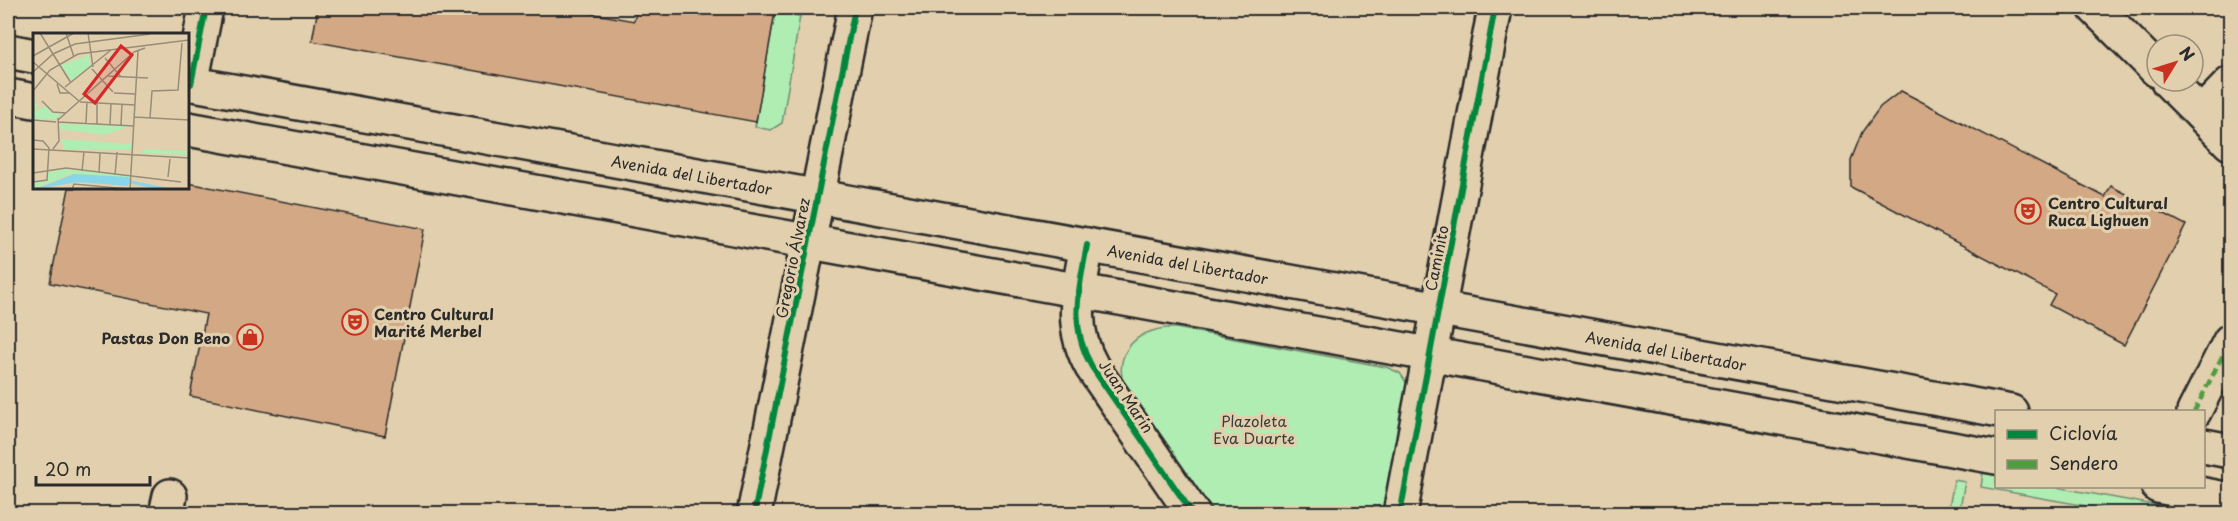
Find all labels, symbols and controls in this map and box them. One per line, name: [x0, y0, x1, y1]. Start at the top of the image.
inset map: [33, 33, 189, 189]
north arrow: [2145, 33, 2205, 93]
text: N: [2174, 41, 2201, 66]
street label: Avenida del Libertador: [610, 148, 774, 200]
place label: Centro Cultural Ruca Lighuen: [2048, 191, 2168, 231]
street label: Gregorio Álvarez: [769, 196, 815, 320]
theatre icon: Centro Cultural Ruca Lighuen: [2013, 196, 2043, 226]
street label: Caminito: [1418, 223, 1454, 293]
street label: Avenida del Libertador: [1106, 238, 1270, 289]
place label: Centro Cultural Marité Merbel: [374, 302, 494, 342]
theatre icon: Centro Cultural Marité Merbel: [340, 307, 370, 337]
shop icon: Pastas Don Beno: [235, 322, 265, 352]
street label: Avenida del Libertador: [1584, 324, 1749, 376]
place label: Pastas Don Beno: [102, 326, 230, 349]
street label: Juan Marín: [1094, 355, 1160, 437]
park label: Plazoleta Eva Duarte: [1213, 409, 1295, 449]
legend: [1995, 410, 2205, 488]
text: Ciclovía: [2049, 419, 2118, 446]
scale bar: [36, 449, 150, 487]
text: Sendero: [2049, 449, 2118, 476]
text: 20 m: [45, 455, 91, 482]

